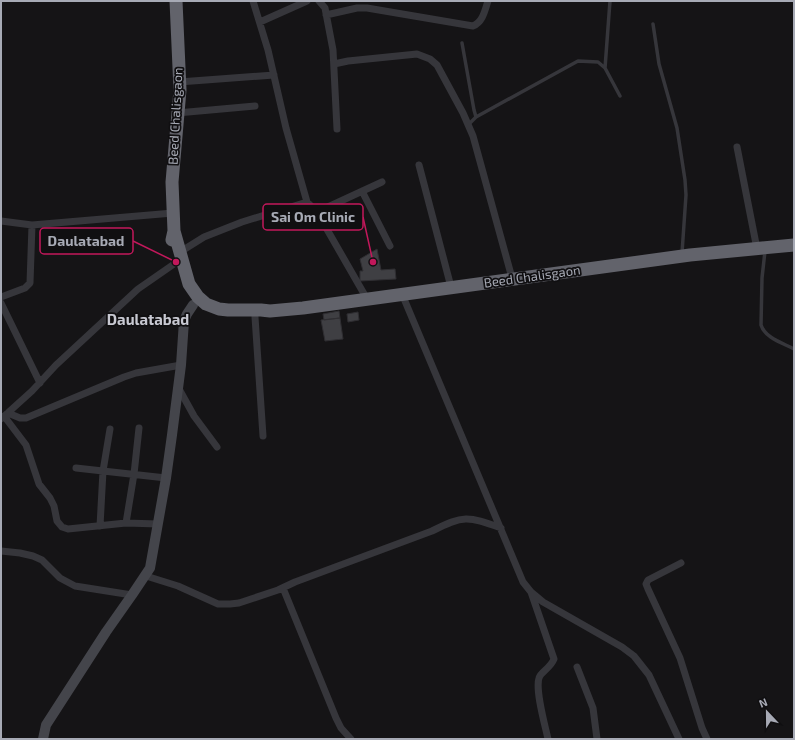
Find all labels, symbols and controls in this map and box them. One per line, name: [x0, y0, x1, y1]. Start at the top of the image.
street label: Beed Chalisgaon: [164, 67, 186, 165]
callout: Sai Om Clinic: [263, 204, 363, 230]
text: Sai Om Clinic: [271, 208, 355, 225]
callout: Daulatabad: [40, 228, 133, 254]
text: Daulatabad: [48, 232, 124, 249]
street label: Beed Chalisgaon: [483, 261, 581, 291]
district label: Daulatabad: [107, 310, 189, 328]
north arrow: [747, 692, 787, 732]
text: N: [757, 695, 769, 710]

